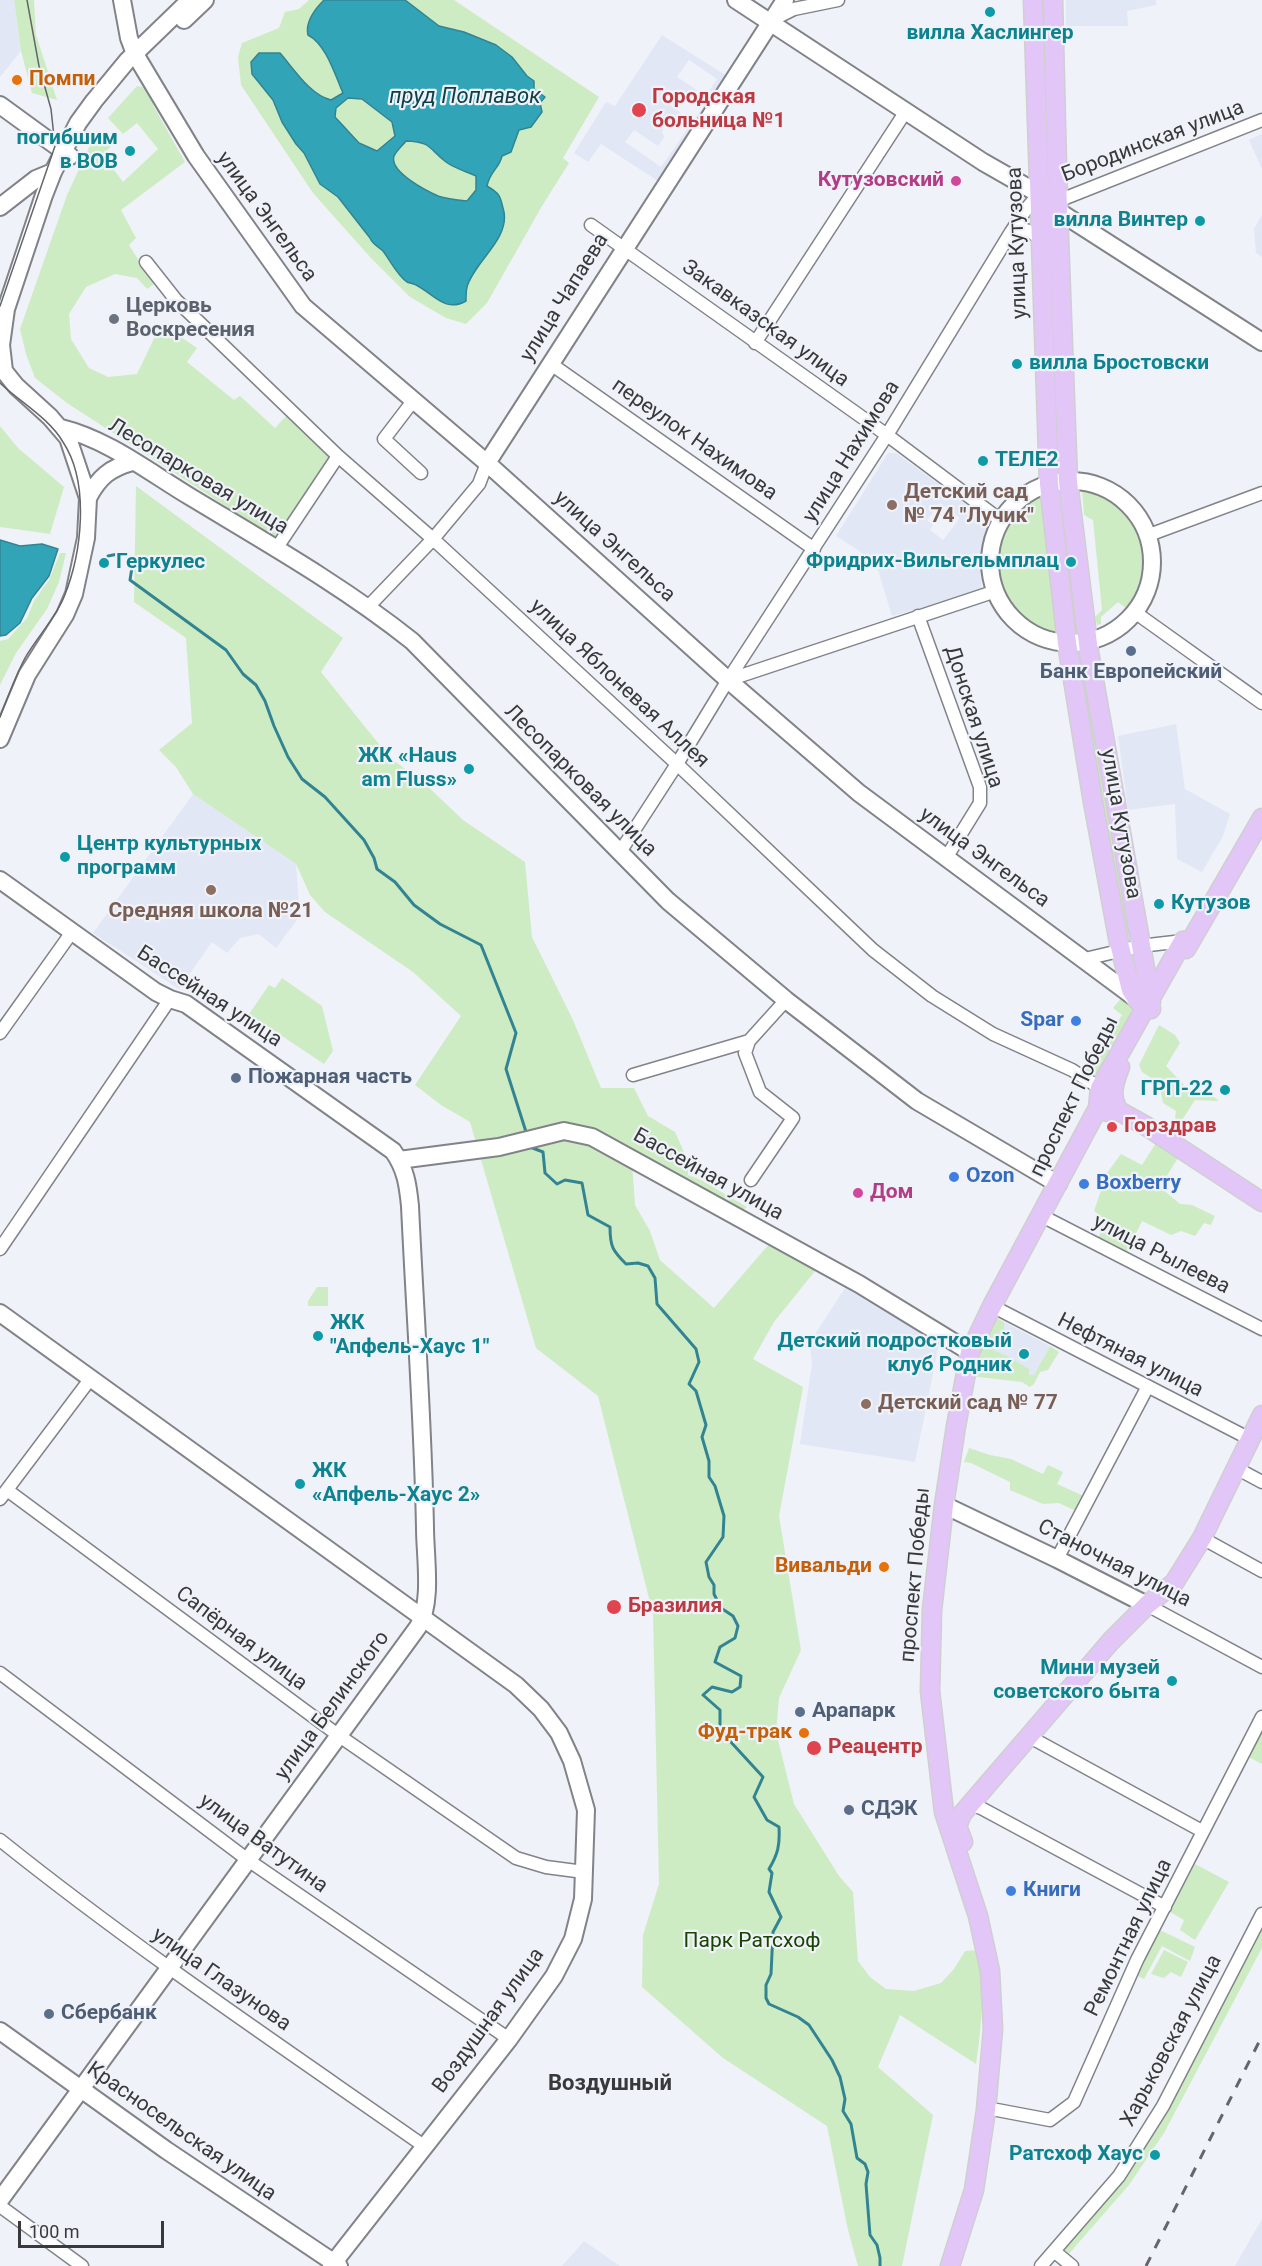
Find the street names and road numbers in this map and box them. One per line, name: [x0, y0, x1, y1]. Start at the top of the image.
street label: Бородинская улица: [1058, 96, 1248, 188]
street label: улица Энгельса: [210, 147, 322, 287]
street label: улица Кутузова: [1003, 167, 1033, 319]
street label: улица Чапаева: [515, 229, 615, 367]
street label: Закавказская улица: [677, 255, 853, 393]
street label: переулок Нахимова: [606, 373, 782, 507]
street label: улица Нахимова: [798, 376, 906, 528]
street label: Лесопарковая улица: [104, 413, 292, 541]
street label: улица Энгельса: [548, 486, 680, 608]
street label: улица Яблоневая Аллея: [524, 594, 714, 774]
street label: Донская улица: [938, 643, 1008, 791]
street label: Лесопарковая улица: [499, 700, 661, 862]
street label: улица Кутузова: [1094, 747, 1146, 901]
street label: улица Энгельса: [914, 802, 1054, 914]
street label: Бассейная улица: [132, 941, 286, 1053]
street label: проспект Победы: [1025, 1013, 1125, 1181]
street label: Бассейная улица: [629, 1123, 787, 1227]
street label: улица Рылеева: [1088, 1210, 1234, 1300]
street label: Нефтяная улица: [1053, 1308, 1207, 1404]
street label: проспект Победы: [896, 1486, 936, 1664]
street label: Станочная улица: [1033, 1515, 1195, 1613]
street label: Сапёрная улица: [170, 1581, 312, 1697]
street label: улица Белинского: [270, 1626, 396, 1786]
street label: улица Ватутина: [194, 1789, 332, 1899]
street label: Ремонтная улица: [1080, 1855, 1178, 2021]
street label: улица Глазунова: [147, 1923, 295, 2037]
street label: Воздушная улица: [428, 1944, 550, 2098]
street label: Харьковская улица: [1116, 1951, 1228, 2131]
street label: Красносельская улица: [81, 2057, 281, 2207]

